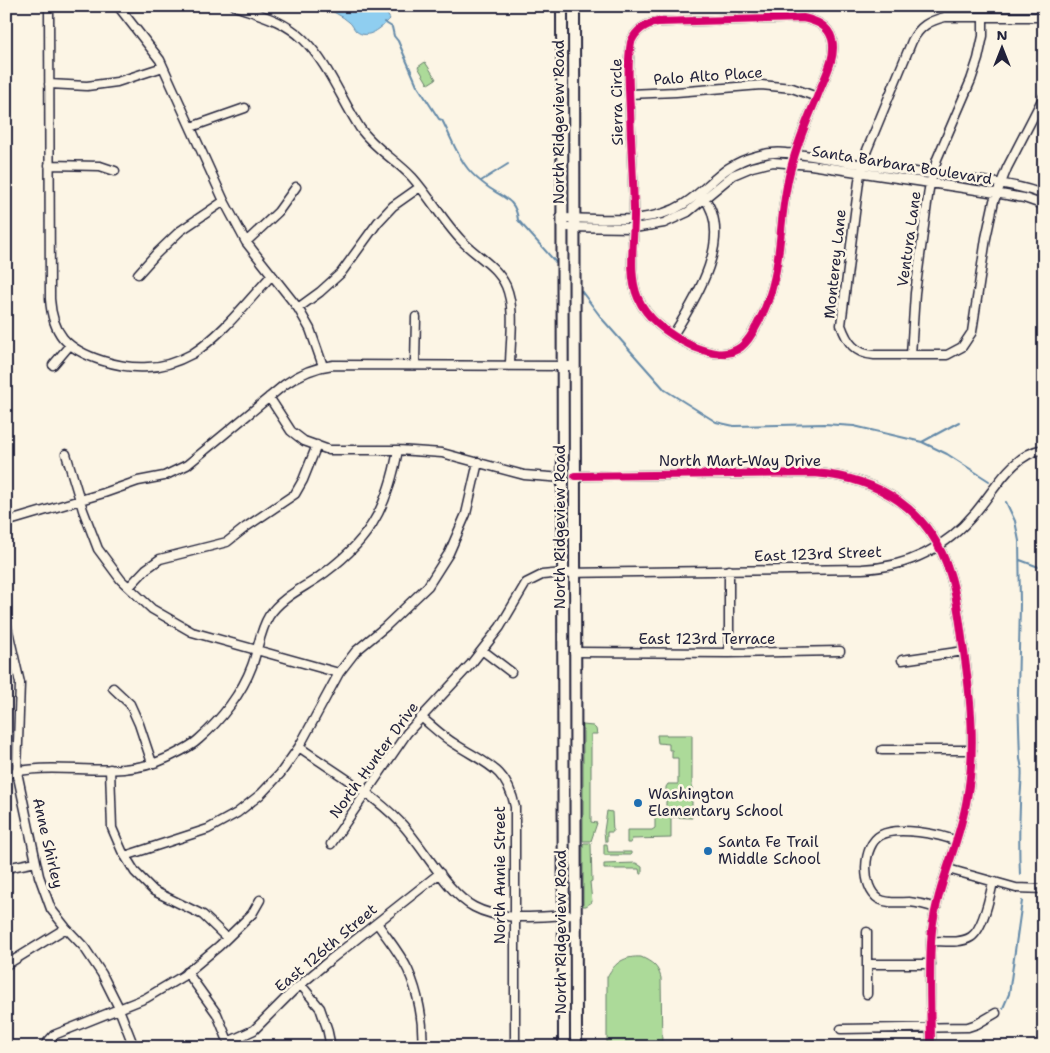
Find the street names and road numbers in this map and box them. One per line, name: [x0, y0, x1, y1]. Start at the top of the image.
street label: North Ridgeview Road: [549, 39, 569, 204]
street label: Sierra Circle: [606, 58, 628, 146]
street label: Palo Alto Place: [653, 62, 763, 90]
street label: Santa Barbara Boulevard: [811, 141, 994, 189]
street label: Ventura Lane: [892, 190, 926, 288]
street label: Monterey Lane: [819, 208, 851, 320]
street label: North Ridgeview Road: [550, 444, 570, 609]
street label: North Mart-Way Drive: [659, 451, 821, 471]
street label: East 123rd Street: [754, 542, 882, 566]
street label: East 123rd Terrace: [638, 629, 776, 649]
street label: North Hunter Drive: [325, 698, 423, 822]
street label: Anne Shirley: [28, 796, 68, 890]
street label: North Annie Street: [490, 806, 510, 944]
street label: North Ridgeview Road: [551, 849, 571, 1014]
street label: East 126th Street: [271, 899, 381, 997]

